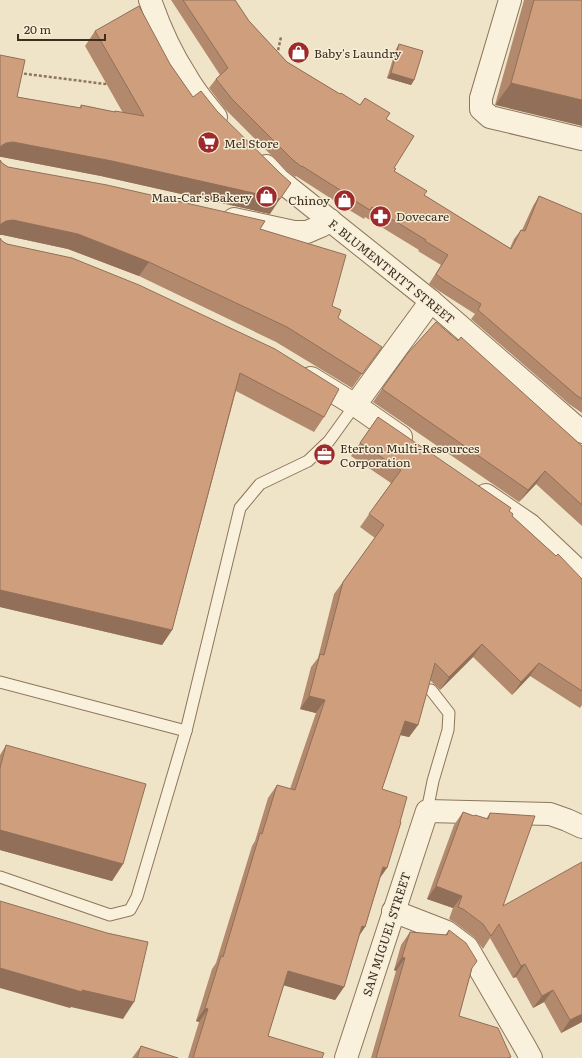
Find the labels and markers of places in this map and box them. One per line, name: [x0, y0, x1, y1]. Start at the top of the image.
shop icon: Baby's Laundry: [285, 40, 311, 66]
place label: Baby's Laundry: [314, 44, 402, 62]
supermarket icon: Mel Store: [195, 130, 221, 156]
place label: Mel Store: [224, 134, 279, 152]
shop icon: Mau-Car's Bakery: [254, 184, 280, 210]
shop icon: Chinoy: [332, 187, 358, 213]
place label: Mau-Car's Bakery: [151, 188, 252, 206]
place label: Chinoy: [288, 191, 330, 209]
pharmacy icon: Dovecare: [368, 203, 394, 229]
place label: Dovecare: [396, 207, 449, 225]
place label: Eterton Multi-Resources Corporation: [340, 439, 480, 471]
office icon: Eterton Multi-Resources Corporation: [311, 442, 337, 468]

